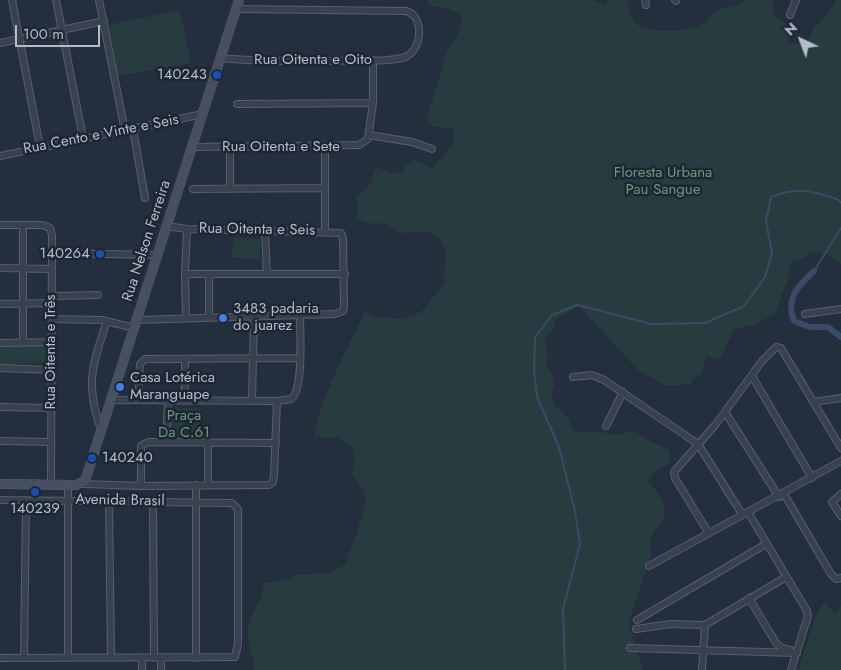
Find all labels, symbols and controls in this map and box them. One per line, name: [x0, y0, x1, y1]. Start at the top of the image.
scale bar: [18, 15, 102, 47]
north arrow: [776, 15, 826, 65]
text: N: [780, 18, 802, 40]
text: 100 m: [23, 23, 64, 45]
street label: Rua Oitenta e Oito: [254, 51, 372, 69]
place label: 140243: [157, 66, 207, 84]
marker: 140243: [211, 69, 223, 81]
street label: Rua Cento e Vinte e Seis: [22, 111, 180, 159]
street label: Rua Oitenta e Sete: [222, 138, 340, 156]
park label: Floresta Urbana Pau Sangue: [614, 164, 712, 199]
street label: Rua Nelson Ferreira: [119, 178, 175, 304]
street label: Rua Oitenta e Seis: [199, 220, 315, 240]
place label: 140264: [40, 245, 90, 263]
marker: 140264: [94, 248, 106, 260]
street label: Rua Oitenta e Três: [42, 295, 60, 409]
place label: 3483 padaria do juarez: [233, 300, 319, 335]
marker: 3483 padaria do juarez: [217, 312, 229, 324]
place label: Casa Lotérica Maranguape: [130, 369, 215, 404]
marker: Casa Lotérica Maranguape: [114, 381, 126, 393]
park label: Praça Da C.61: [158, 407, 210, 442]
place label: 140240: [102, 449, 153, 467]
marker: 140240: [86, 452, 98, 464]
marker: 140239: [29, 486, 41, 498]
street label: Avenida Brasil: [75, 491, 165, 511]
place label: 140239: [10, 500, 60, 518]

